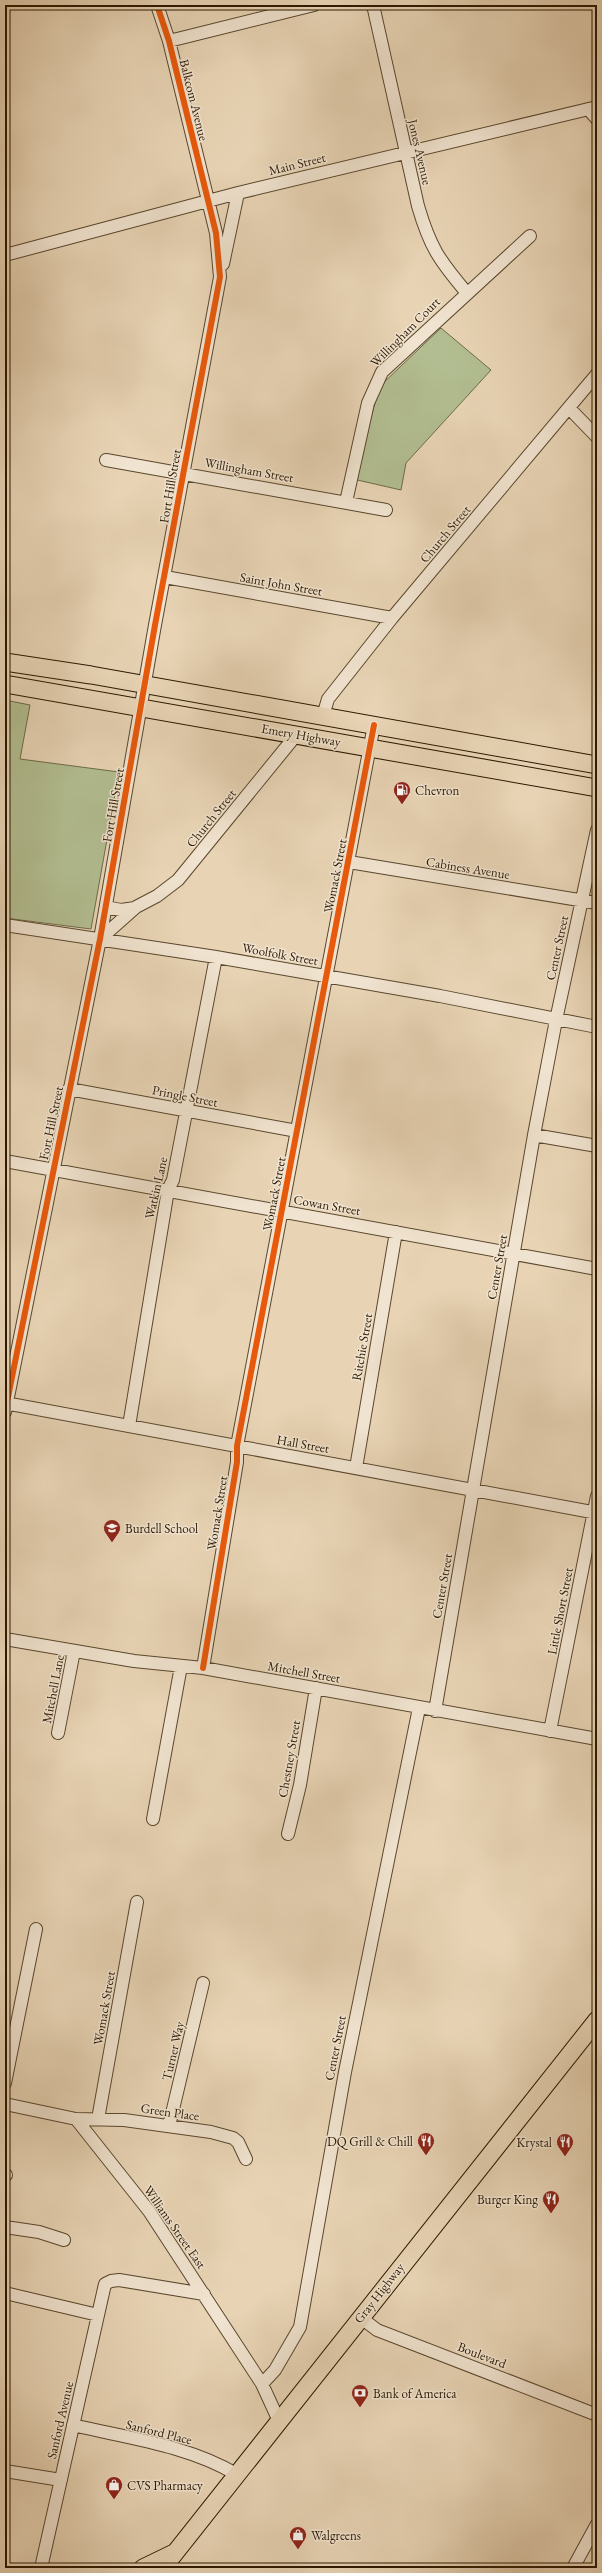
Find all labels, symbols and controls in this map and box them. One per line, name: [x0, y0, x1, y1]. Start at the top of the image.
street label: Balkcom Avenue: [176, 57, 212, 143]
street label: Jones Avenue: [404, 117, 436, 187]
street label: Main Street: [267, 149, 327, 179]
street label: Willingham Court: [366, 293, 444, 371]
street label: Fort Hill Street: [155, 448, 185, 524]
street label: Willingham Street: [203, 454, 295, 486]
street label: Church Street: [416, 502, 474, 566]
street label: Saint John Street: [238, 568, 324, 600]
street label: Emery Highway: [260, 720, 342, 750]
street label: Fort Hill Street: [98, 767, 128, 843]
fuel station icon: Chevron: [392, 780, 412, 805]
place label: Chevron: [415, 782, 459, 799]
street label: Church Street: [182, 785, 240, 851]
street label: Womack Street: [320, 838, 350, 914]
street label: Cabiness Avenue: [425, 853, 511, 883]
street label: Center Street: [542, 914, 572, 982]
street label: Woolfolk Street: [241, 939, 319, 969]
street label: Pringle Street: [151, 1081, 219, 1111]
street label: Fort Hill Street: [35, 1085, 67, 1161]
street label: Watkin Lane: [141, 1155, 171, 1221]
street label: Womack Street: [259, 1156, 289, 1232]
street label: Cowan Street: [292, 1191, 362, 1219]
street label: Center Street: [483, 1233, 511, 1301]
street label: Ritchie Street: [348, 1312, 376, 1382]
street label: Hall Street: [275, 1431, 331, 1457]
street label: Womack Street: [203, 1475, 231, 1551]
school or university icon: Burdell School: [102, 1518, 122, 1543]
place label: Burdell School: [125, 1520, 198, 1537]
street label: Center Street: [428, 1552, 456, 1620]
street label: Little Short Street: [543, 1566, 577, 1656]
street label: Mitchell Lane: [38, 1653, 68, 1725]
street label: Mitchell Street: [266, 1657, 342, 1687]
street label: Chestney Street: [274, 1719, 304, 1799]
street label: Womack Street: [89, 1970, 119, 2046]
street label: Center Street: [320, 2014, 350, 2082]
street label: Turner Way: [158, 2019, 188, 2082]
street label: Green Place: [140, 2099, 200, 2125]
restaurant icon: DQ Grill & Chill: [416, 2131, 436, 2156]
restaurant icon: Krystal: [555, 2132, 575, 2157]
place label: DQ Grill & Chill: [327, 2133, 413, 2150]
place label: Krystal: [517, 2134, 552, 2151]
street label: Williams Street East: [140, 2182, 210, 2272]
restaurant icon: Burger King: [541, 2189, 561, 2214]
place label: Burger King: [477, 2191, 538, 2208]
street label: Gray Highway: [350, 2259, 408, 2327]
street label: Boulevard: [455, 2338, 509, 2372]
street label: Sanford Avenue: [43, 2380, 77, 2460]
bank icon: Bank of America: [350, 2383, 370, 2408]
place label: Bank of America: [373, 2385, 457, 2402]
street label: Sanford Place: [124, 2416, 194, 2448]
shop icon: CVS Pharmacy: [104, 2475, 124, 2500]
place label: CVS Pharmacy: [127, 2477, 203, 2494]
shop icon: Walgreens: [288, 2525, 308, 2550]
place label: Walgreens: [311, 2527, 361, 2544]

